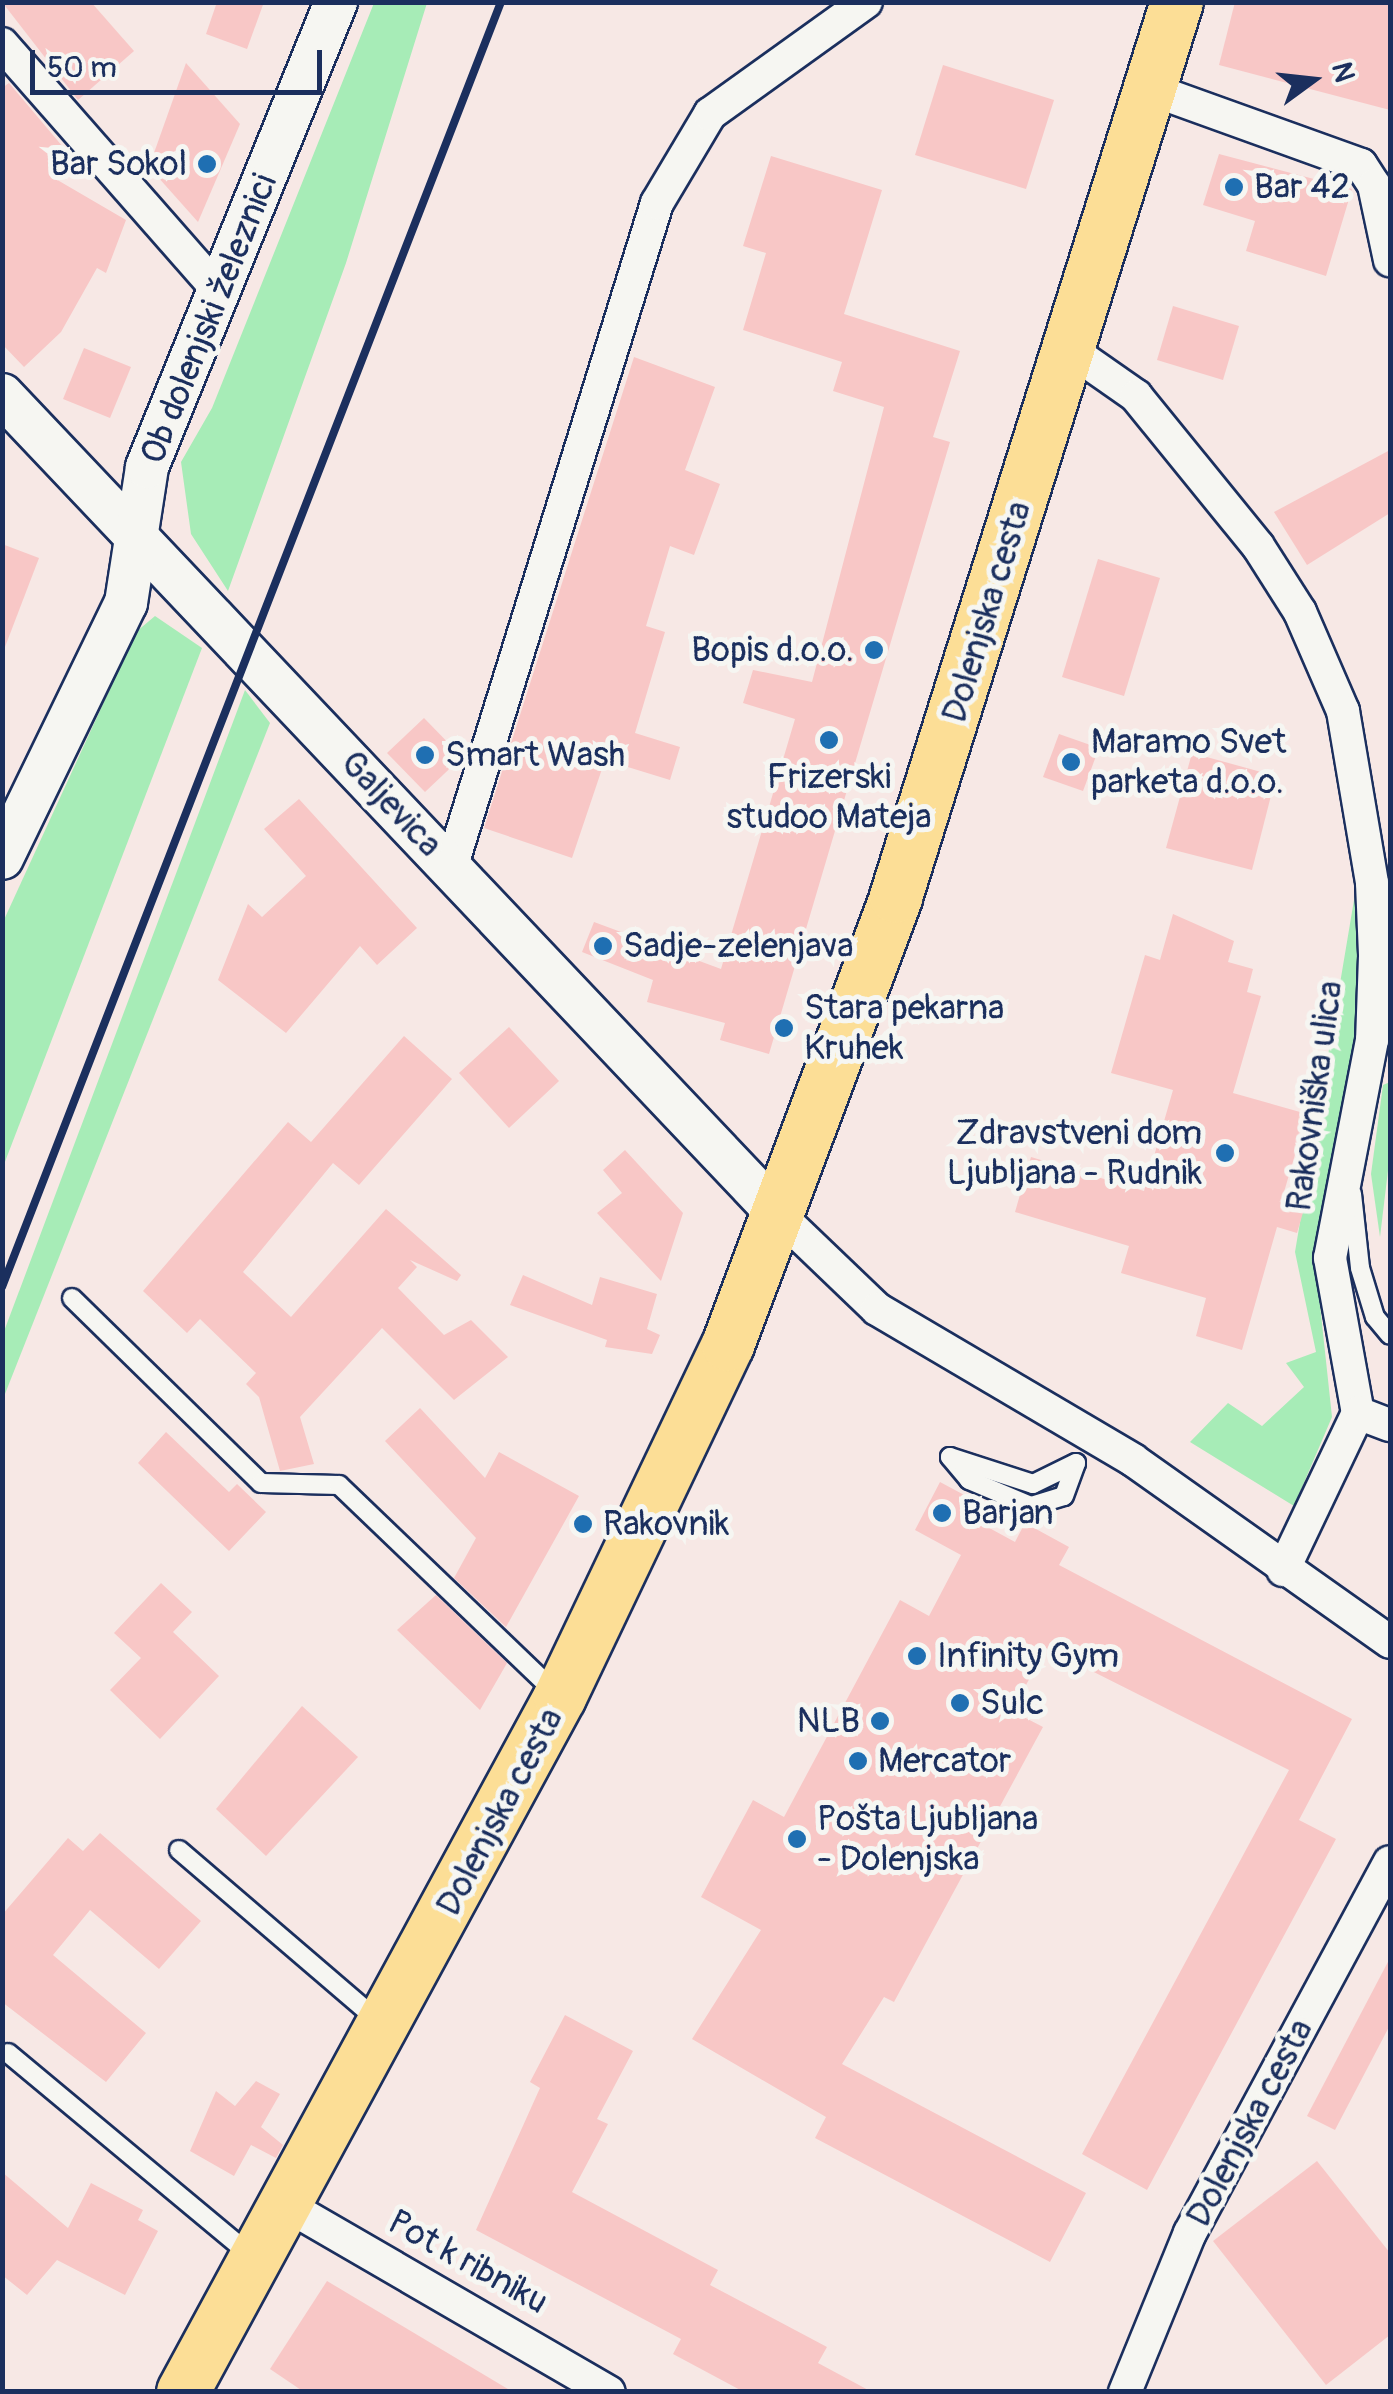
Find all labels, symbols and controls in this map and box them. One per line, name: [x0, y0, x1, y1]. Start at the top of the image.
scale bar: [35, 30, 328, 92]
north arrow: [1263, 30, 1363, 130]
text: 50 m: [47, 49, 117, 86]
text: N: [1323, 58, 1362, 86]
place label: Bar Sokol: [50, 143, 187, 185]
marker: Bar Sokol: [196, 153, 218, 175]
place label: Bar 42: [1254, 166, 1350, 208]
street label: Ob dolenjski železnici: [132, 168, 286, 470]
marker: Bar 42: [1223, 176, 1245, 198]
street label: Dolenjska cesta: [933, 497, 1041, 727]
place label: Bopis d.o.o.: [691, 629, 854, 671]
marker: Bopis d.o.o.: [863, 639, 885, 661]
place label: Maramo Svet parketa d.o.o.: [1091, 721, 1286, 803]
marker: Frizerski studoo Mateja: [818, 729, 840, 751]
place label: Smart Wash: [445, 734, 625, 776]
street label: Galjevica: [332, 742, 450, 866]
marker: Smart Wash: [414, 744, 436, 766]
marker: Maramo Svet parketa d.o.o.: [1060, 751, 1082, 773]
place label: Frizerski studoo Mateja: [726, 756, 932, 838]
place label: Sadje-zelenjava: [623, 925, 854, 967]
marker: Sadje-zelenjava: [592, 935, 614, 957]
street label: Rakovniška ulica: [1278, 978, 1352, 1214]
place label: Stara pekarna Kruhek: [804, 987, 1004, 1069]
marker: Stara pekarna Kruhek: [773, 1017, 795, 1039]
place label: Zdravstveni dom Ljubljana - Rudnik: [947, 1112, 1202, 1194]
marker: Zdravstveni dom Ljubljana - Rudnik: [1212, 1140, 1238, 1166]
place label: Barjan: [962, 1492, 1054, 1534]
marker: Barjan: [931, 1502, 953, 1524]
place label: Rakovnik: [603, 1503, 729, 1545]
marker: Rakovnik: [572, 1513, 594, 1535]
place label: Infinity Gym: [937, 1635, 1119, 1677]
marker: Infinity Gym: [906, 1645, 928, 1667]
place label: Sulc: [980, 1682, 1044, 1724]
marker: Sulc: [949, 1692, 971, 1714]
place label: NLB: [797, 1700, 860, 1742]
street label: Dolenjska cesta: [428, 1701, 572, 1923]
marker: NLB: [869, 1710, 891, 1732]
place label: Mercator: [878, 1740, 1011, 1782]
marker: Mercator: [847, 1750, 869, 1772]
place label: Pošta Ljubljana - Dolenjska: [817, 1798, 1038, 1880]
marker: Pošta Ljubljana - Dolenjska: [786, 1828, 808, 1850]
street label: Dolenjska cesta: [1178, 2012, 1322, 2234]
street label: Pot k ribniku: [381, 2201, 555, 2323]

